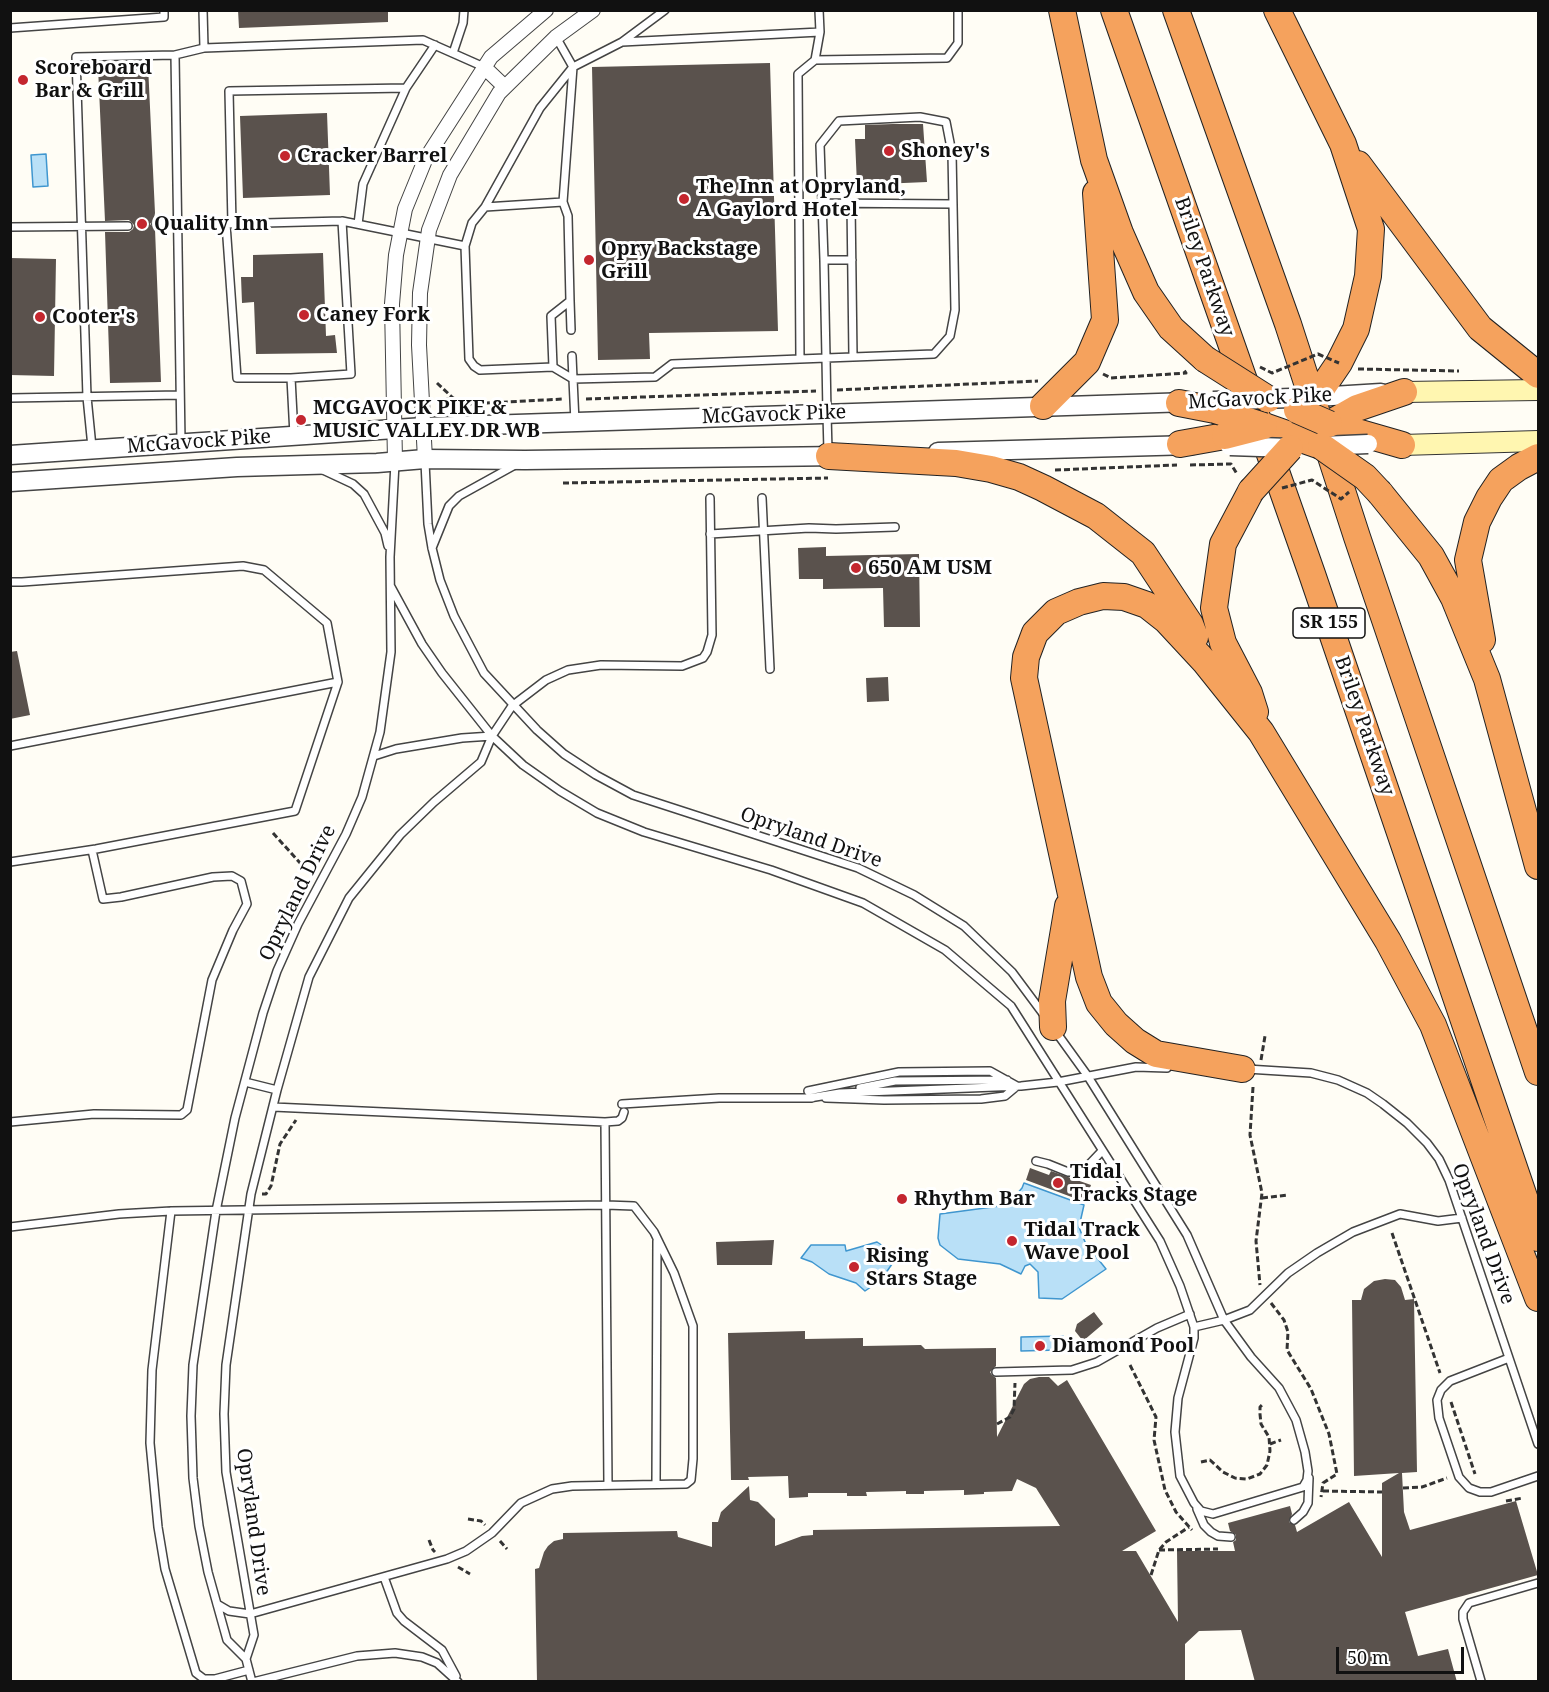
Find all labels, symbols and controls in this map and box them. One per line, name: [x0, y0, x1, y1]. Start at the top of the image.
place label: Scoreboard Bar & Grill: [35, 56, 152, 103]
marker: Scoreboard Bar & Grill: [16, 73, 30, 87]
place label: Shoney's: [901, 139, 990, 163]
place label: Cracker Barrel: [297, 144, 447, 168]
marker: Shoney's: [882, 144, 896, 158]
marker: Cracker Barrel: [278, 149, 292, 163]
place label: The Inn at Opryland, A Gaylord Hotel: [696, 175, 906, 222]
marker: The Inn at Opryland, A Gaylord Hotel: [677, 192, 691, 206]
street label: Briley Parkway: [1169, 194, 1239, 340]
place label: Quality Inn: [154, 212, 269, 236]
marker: Quality Inn: [135, 217, 149, 231]
place label: Opry Backstage Grill: [601, 237, 758, 284]
marker: Opry Backstage Grill: [582, 253, 596, 267]
place label: Caney Fork: [316, 303, 430, 327]
place label: Cooter's: [52, 305, 135, 329]
marker: Caney Fork: [297, 308, 311, 322]
marker: Cooter's: [33, 310, 47, 324]
street label: McGavock Pike: [1187, 383, 1333, 415]
place label: MCGAVOCK PIKE & MUSIC VALLEY DR WB: [313, 396, 540, 443]
street label: McGavock Pike: [701, 400, 847, 430]
marker: MCGAVOCK PIKE & MUSIC VALLEY DR WB: [294, 413, 308, 427]
street label: McGavock Pike: [126, 425, 272, 459]
place label: 650 AM USM: [868, 556, 992, 580]
marker: 650 AM USM: [849, 561, 863, 575]
road number: SR 155: [1293, 608, 1365, 638]
street label: Briley Parkway: [1329, 653, 1399, 799]
street label: Opryland Drive: [737, 803, 885, 873]
street label: Opryland Drive: [255, 821, 341, 965]
place label: Tidal Tracks Stage: [1070, 1160, 1198, 1207]
street label: Opryland Drive: [1446, 1160, 1520, 1308]
marker: Tidal Tracks Stage: [1051, 1176, 1065, 1190]
place label: Rhythm Bar: [914, 1187, 1035, 1211]
marker: Rhythm Bar: [895, 1192, 909, 1206]
place label: Tidal Track Wave Pool: [1024, 1218, 1140, 1265]
marker: Tidal Track Wave Pool: [1005, 1234, 1019, 1248]
place label: Rising Stars Stage: [866, 1244, 977, 1291]
marker: Rising Stars Stage: [847, 1260, 861, 1274]
place label: Diamond Pool: [1052, 1334, 1194, 1358]
marker: Diamond Pool: [1033, 1339, 1047, 1353]
street label: Opryland Drive: [231, 1447, 275, 1597]
scale bar: [1339, 1635, 1466, 1673]
text: 50 m: [1347, 1645, 1389, 1669]

